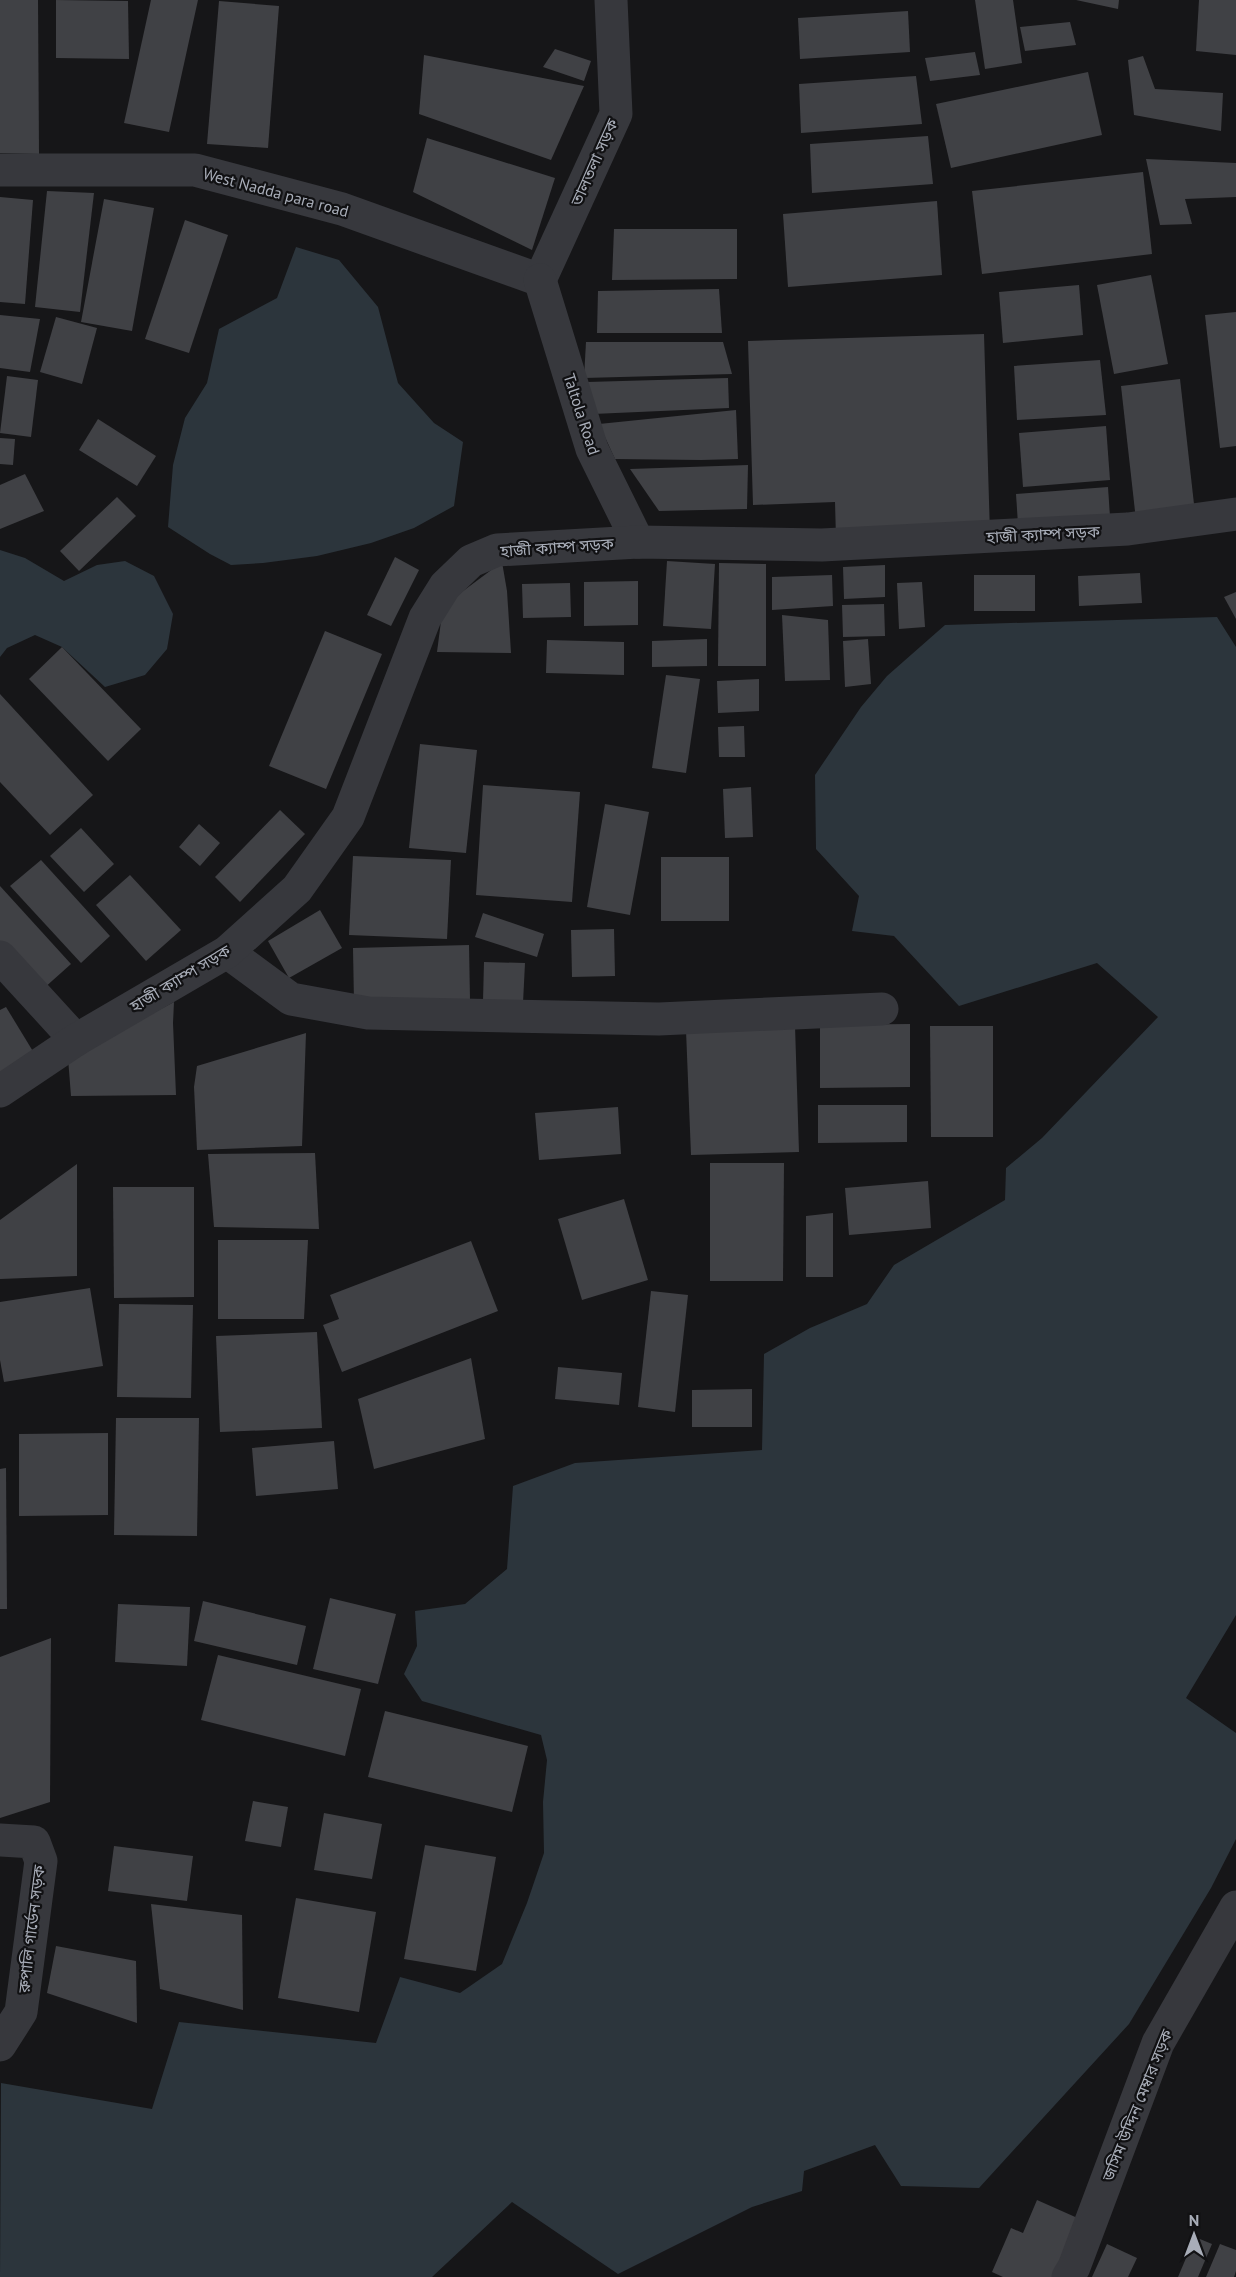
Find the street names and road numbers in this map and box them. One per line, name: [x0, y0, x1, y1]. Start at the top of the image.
street label: তালতলা সড়ক: [566, 114, 623, 209]
street label: West Nadda para road: [201, 163, 351, 221]
street label: Taltola Road: [559, 371, 605, 457]
street label: হাজী ক্যাম্প সড়ক: [985, 521, 1101, 547]
street label: হাজী ক্যাম্প সড়ক: [499, 533, 615, 561]
street label: হাজী ক্যাম্প সড়ক: [125, 940, 235, 1016]
street label: রুপালি গার্ডেন সড়ক: [13, 1863, 49, 1995]
street label: জসিম উদ্দিন মেম্বার সড়ক: [1097, 2025, 1177, 2185]

